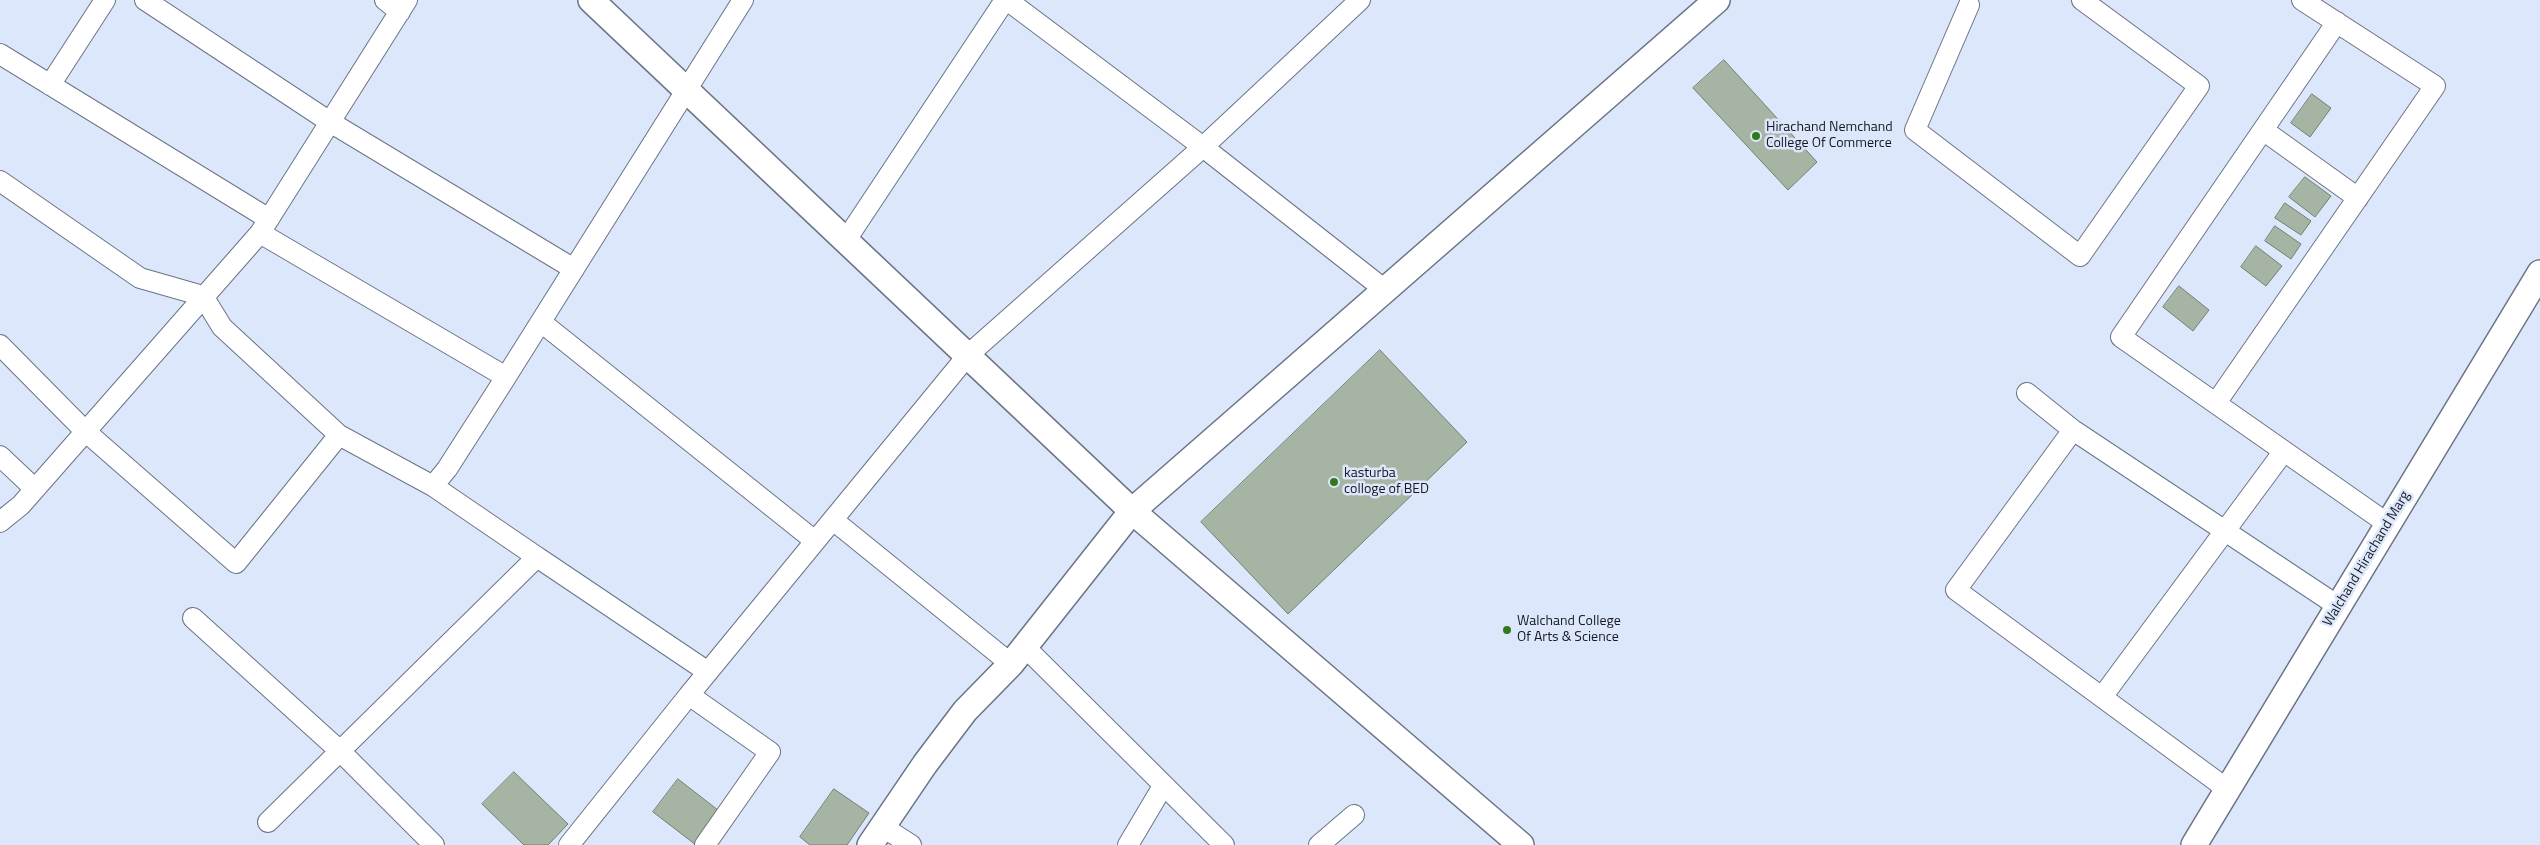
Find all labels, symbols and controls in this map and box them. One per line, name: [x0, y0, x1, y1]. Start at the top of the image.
place label: Hirachand Nemchand College Of Commerce: [1766, 120, 1893, 152]
marker: Hirachand Nemchand College Of Commerce: [1750, 130, 1762, 142]
place label: kasturba colloge of BED: [1344, 466, 1429, 498]
marker: kasturba colloge of BED: [1328, 476, 1340, 488]
street label: Walchand Hirachand Marg: [2320, 488, 2414, 630]
place label: Walchand College Of Arts & Science: [1517, 614, 1621, 646]
marker: Walchand College Of Arts & Science: [1501, 624, 1513, 636]

